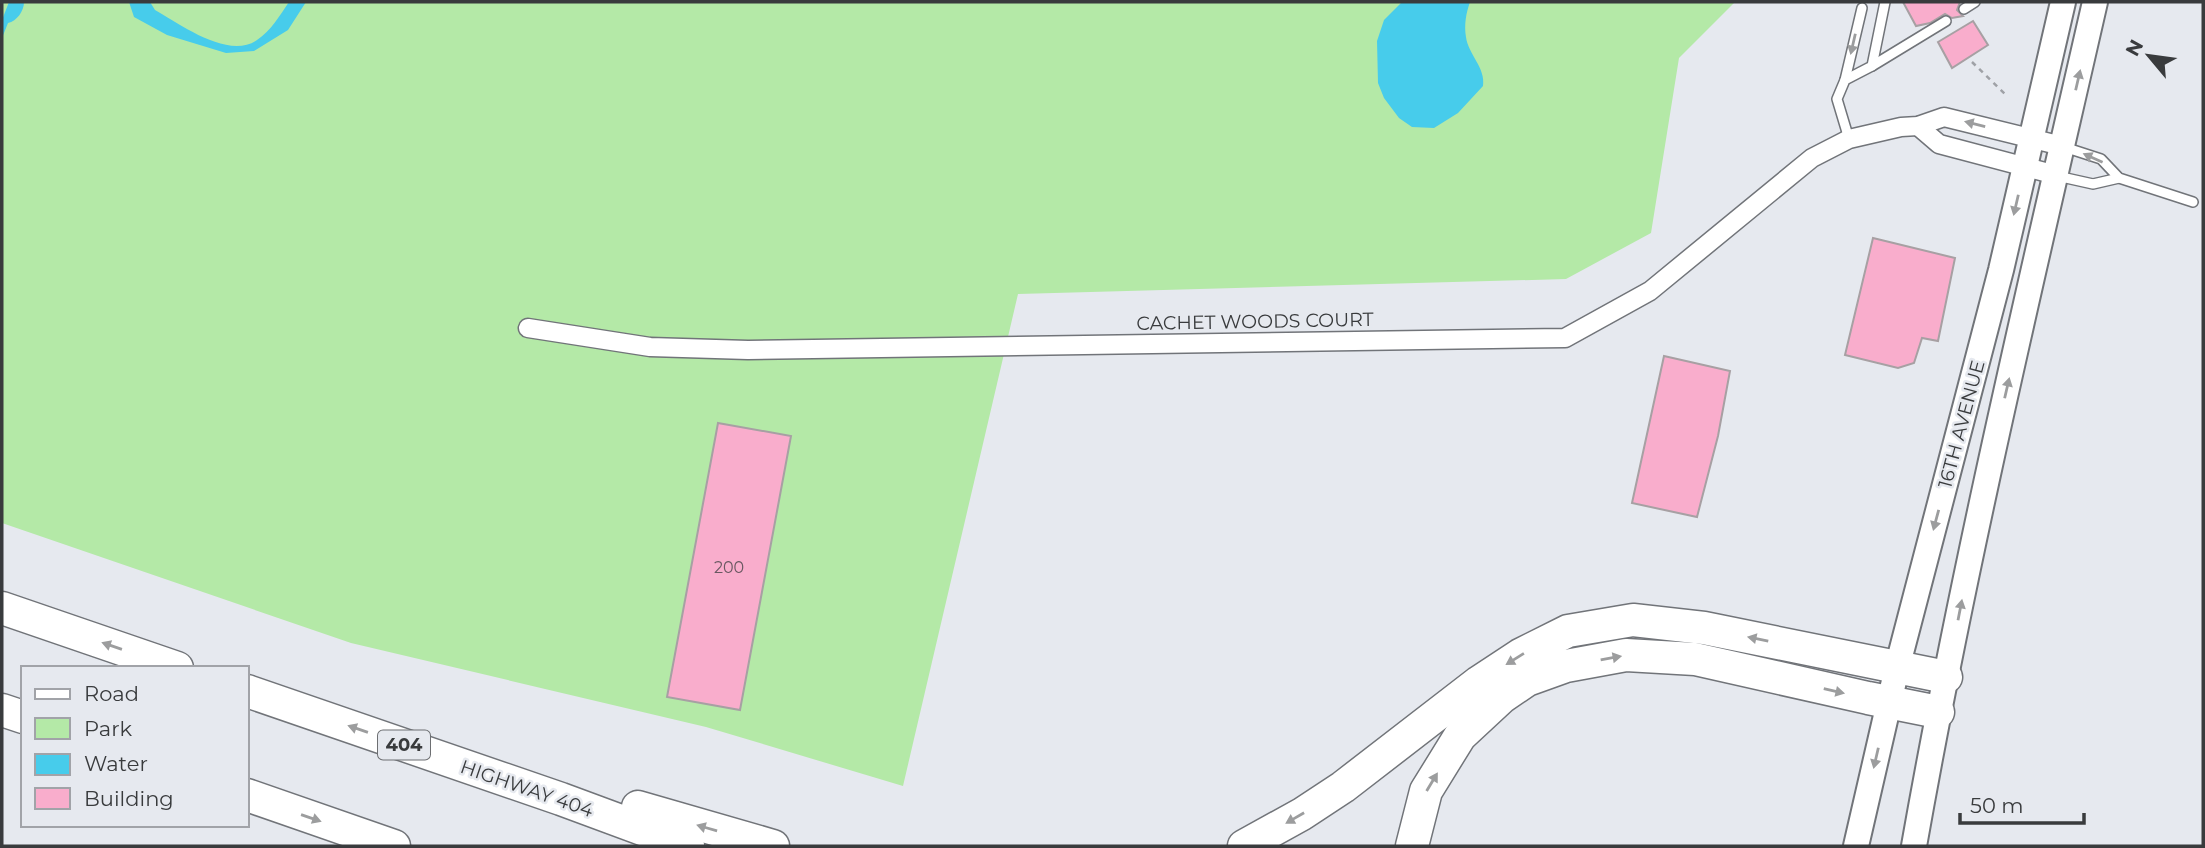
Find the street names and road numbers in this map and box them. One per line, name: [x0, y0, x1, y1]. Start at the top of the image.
street label: CACHET WOODS COURT: [1136, 308, 1374, 335]
street label: 16TH AVENUE: [1933, 358, 1990, 491]
road number: 404: [378, 730, 430, 760]
street label: HIGHWAY 404: [457, 755, 597, 822]

